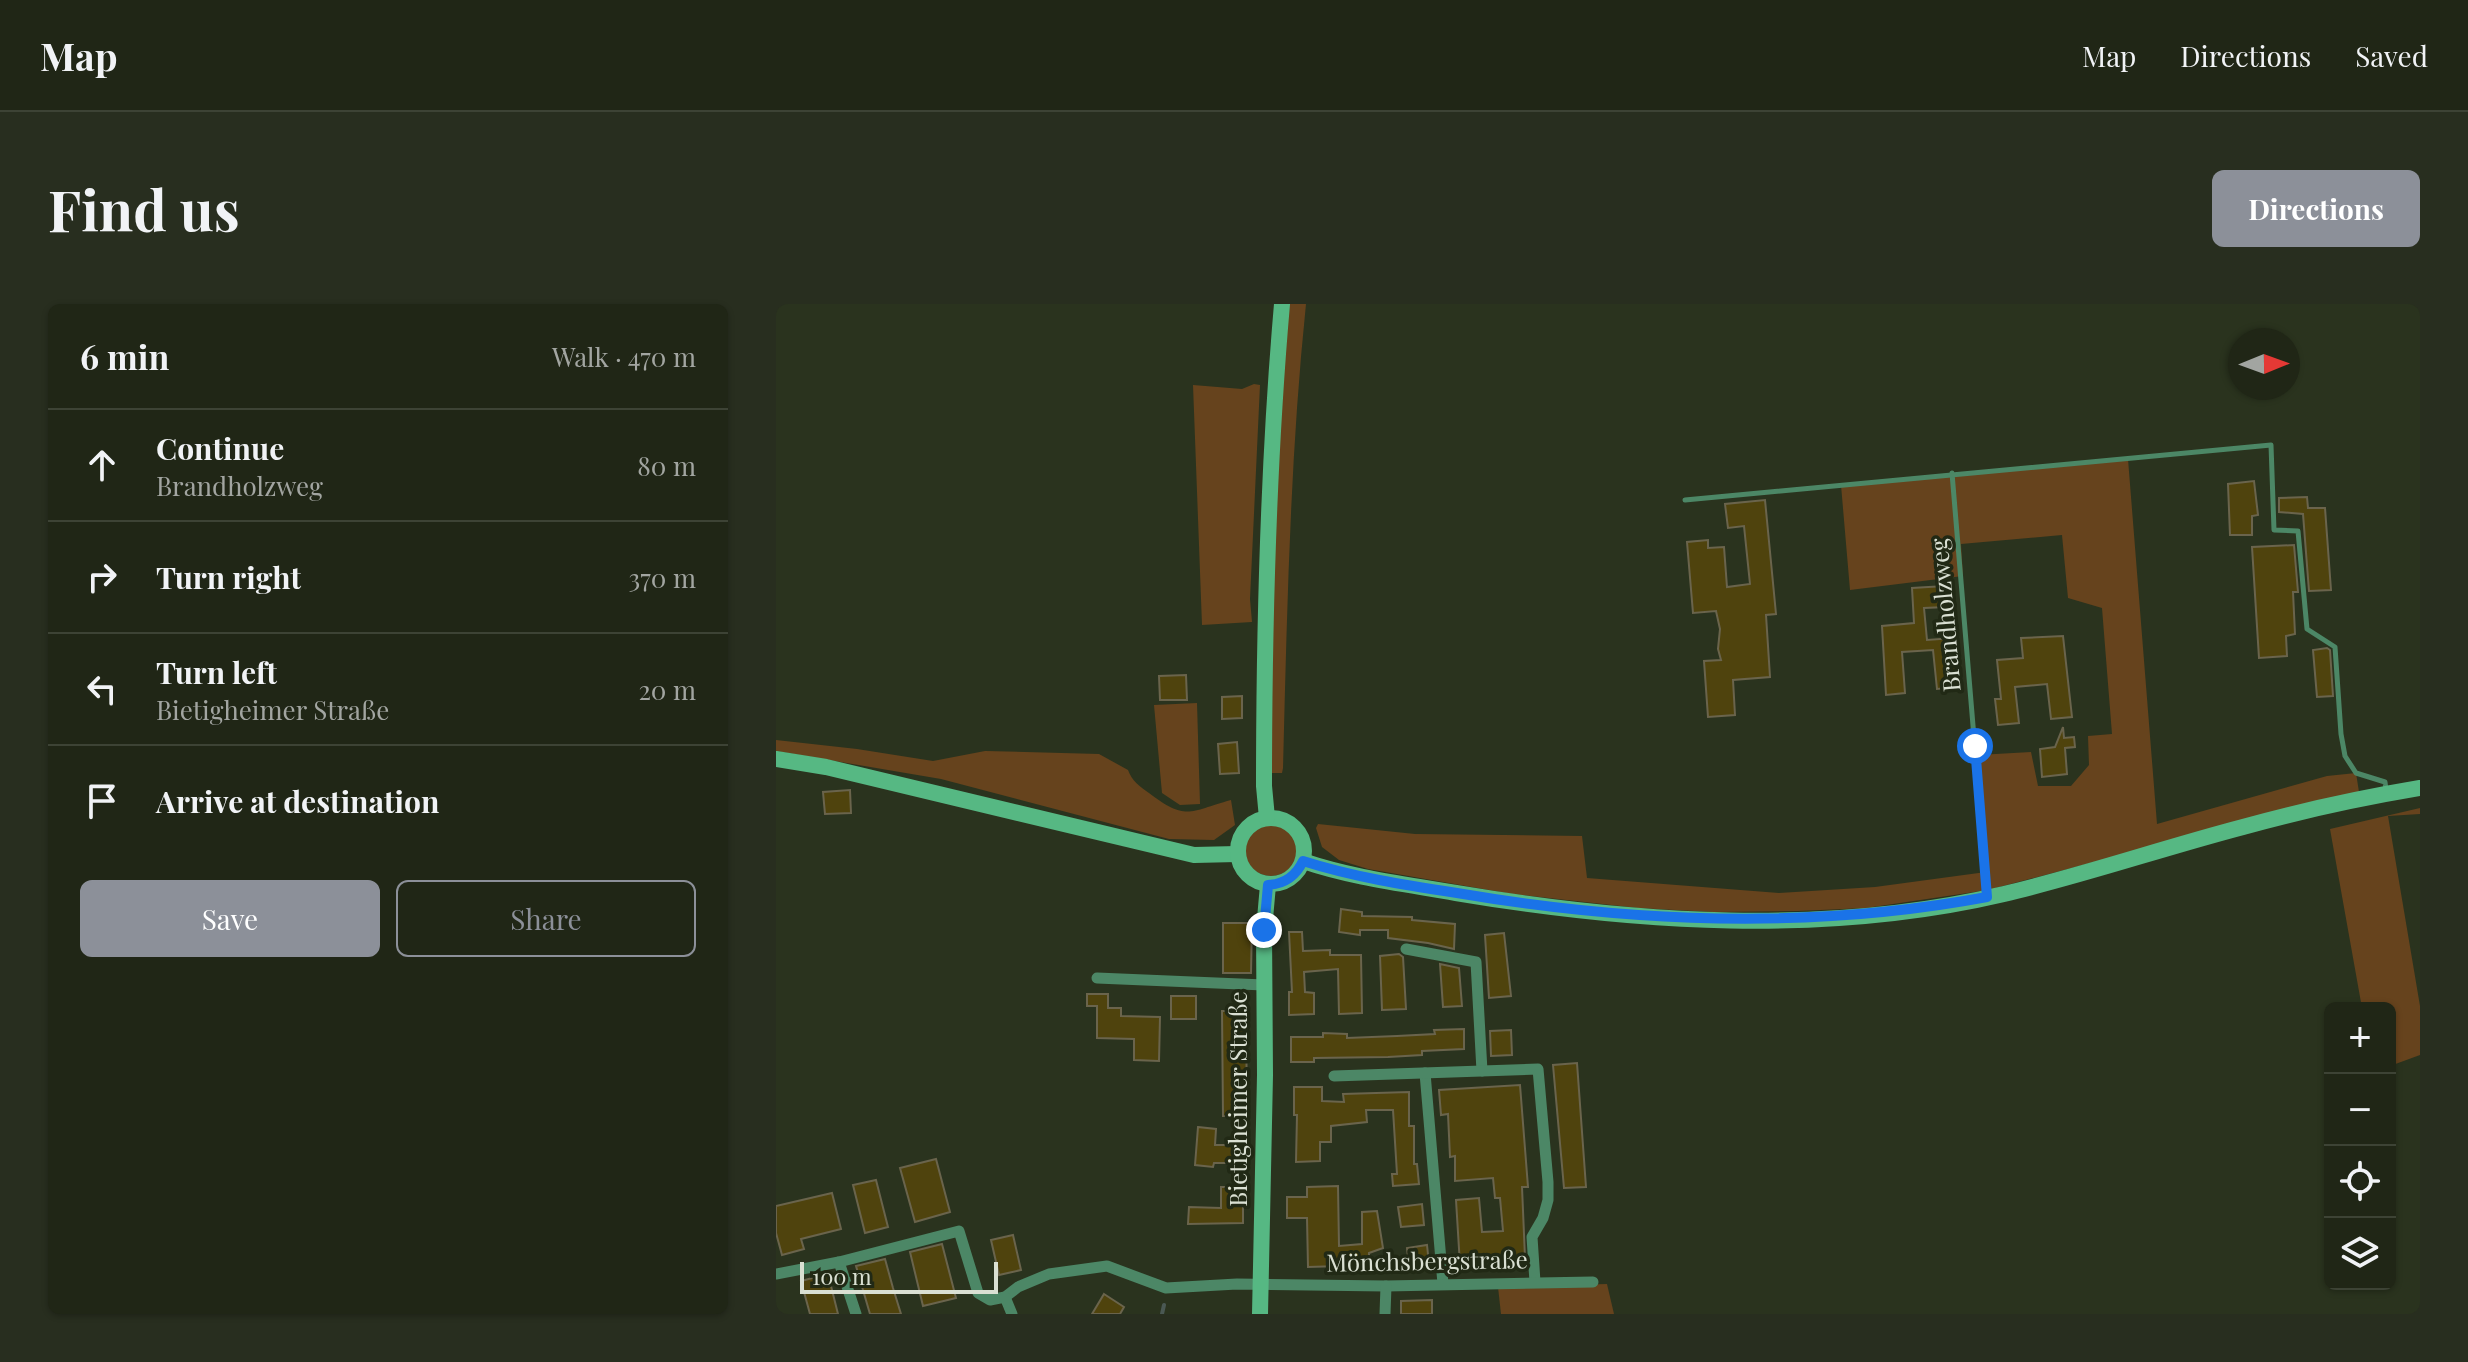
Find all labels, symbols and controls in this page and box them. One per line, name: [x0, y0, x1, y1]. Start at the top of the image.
text: Map: [40, 30, 117, 81]
text: Map: [2082, 37, 2136, 74]
text: Directions: [2180, 37, 2311, 74]
text: Saved: [2355, 37, 2428, 74]
button: Directions: [2212, 170, 2420, 247]
text: Find us: [48, 171, 240, 246]
north arrow: [2228, 328, 2300, 400]
text: 6 min: [80, 333, 169, 379]
text: Walk · 470 m: [552, 339, 696, 374]
text: Continue: [156, 428, 284, 468]
icon: ahead: [80, 443, 124, 487]
text: 80 m: [637, 448, 696, 483]
text: Brandholzweg: [156, 468, 323, 503]
street label: Brandholzweg: [1921, 537, 1967, 693]
icon: right: [80, 555, 124, 599]
text: Turn right: [156, 557, 301, 597]
text: 370 m: [629, 560, 696, 595]
text: Turn left: [156, 652, 277, 692]
icon: left: [80, 667, 124, 711]
text: 20 m: [638, 672, 696, 707]
text: Bietigheimer Straße: [156, 692, 389, 727]
route start: [1957, 728, 1993, 764]
icon: arrive: [80, 779, 124, 823]
text: Arrive at destination: [156, 781, 439, 821]
button: Save: [80, 880, 380, 957]
button: Share: [396, 880, 696, 957]
route end: [1246, 912, 1282, 948]
street label: Bietigheimer Straße: [1221, 991, 1253, 1207]
map controls: [2324, 1002, 2396, 1290]
button: +: [2324, 1002, 2396, 1074]
button: −: [2324, 1074, 2396, 1146]
button: locate: [2324, 1146, 2396, 1218]
button: layers: [2324, 1218, 2396, 1290]
street label: Mönchsbergstraße: [1326, 1242, 1528, 1278]
scale bar: [800, 1258, 998, 1294]
text: 100 m: [812, 1261, 872, 1291]

